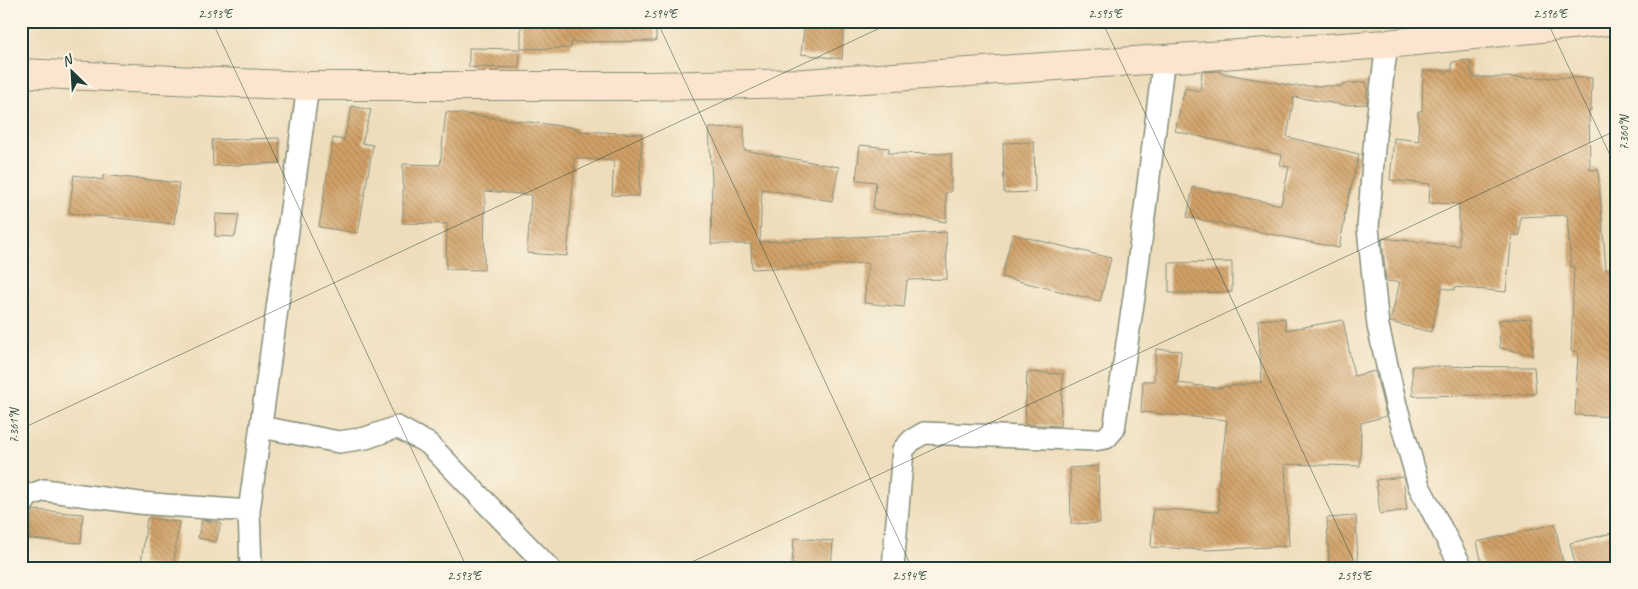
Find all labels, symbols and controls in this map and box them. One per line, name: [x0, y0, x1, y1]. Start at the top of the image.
text: 2.593°E: [198, 6, 234, 22]
text: 2.594°E: [643, 6, 679, 22]
text: 2.595°E: [1088, 6, 1124, 22]
text: 2.596°E: [1533, 6, 1569, 22]
north arrow: [48, 48, 98, 98]
text: N: [59, 50, 76, 70]
text: 7.360°N: [1616, 114, 1632, 150]
text: 7.361°N: [6, 407, 22, 443]
text: 2.593°E: [447, 568, 483, 584]
text: 2.594°E: [892, 568, 928, 584]
text: 2.595°E: [1337, 568, 1373, 584]

